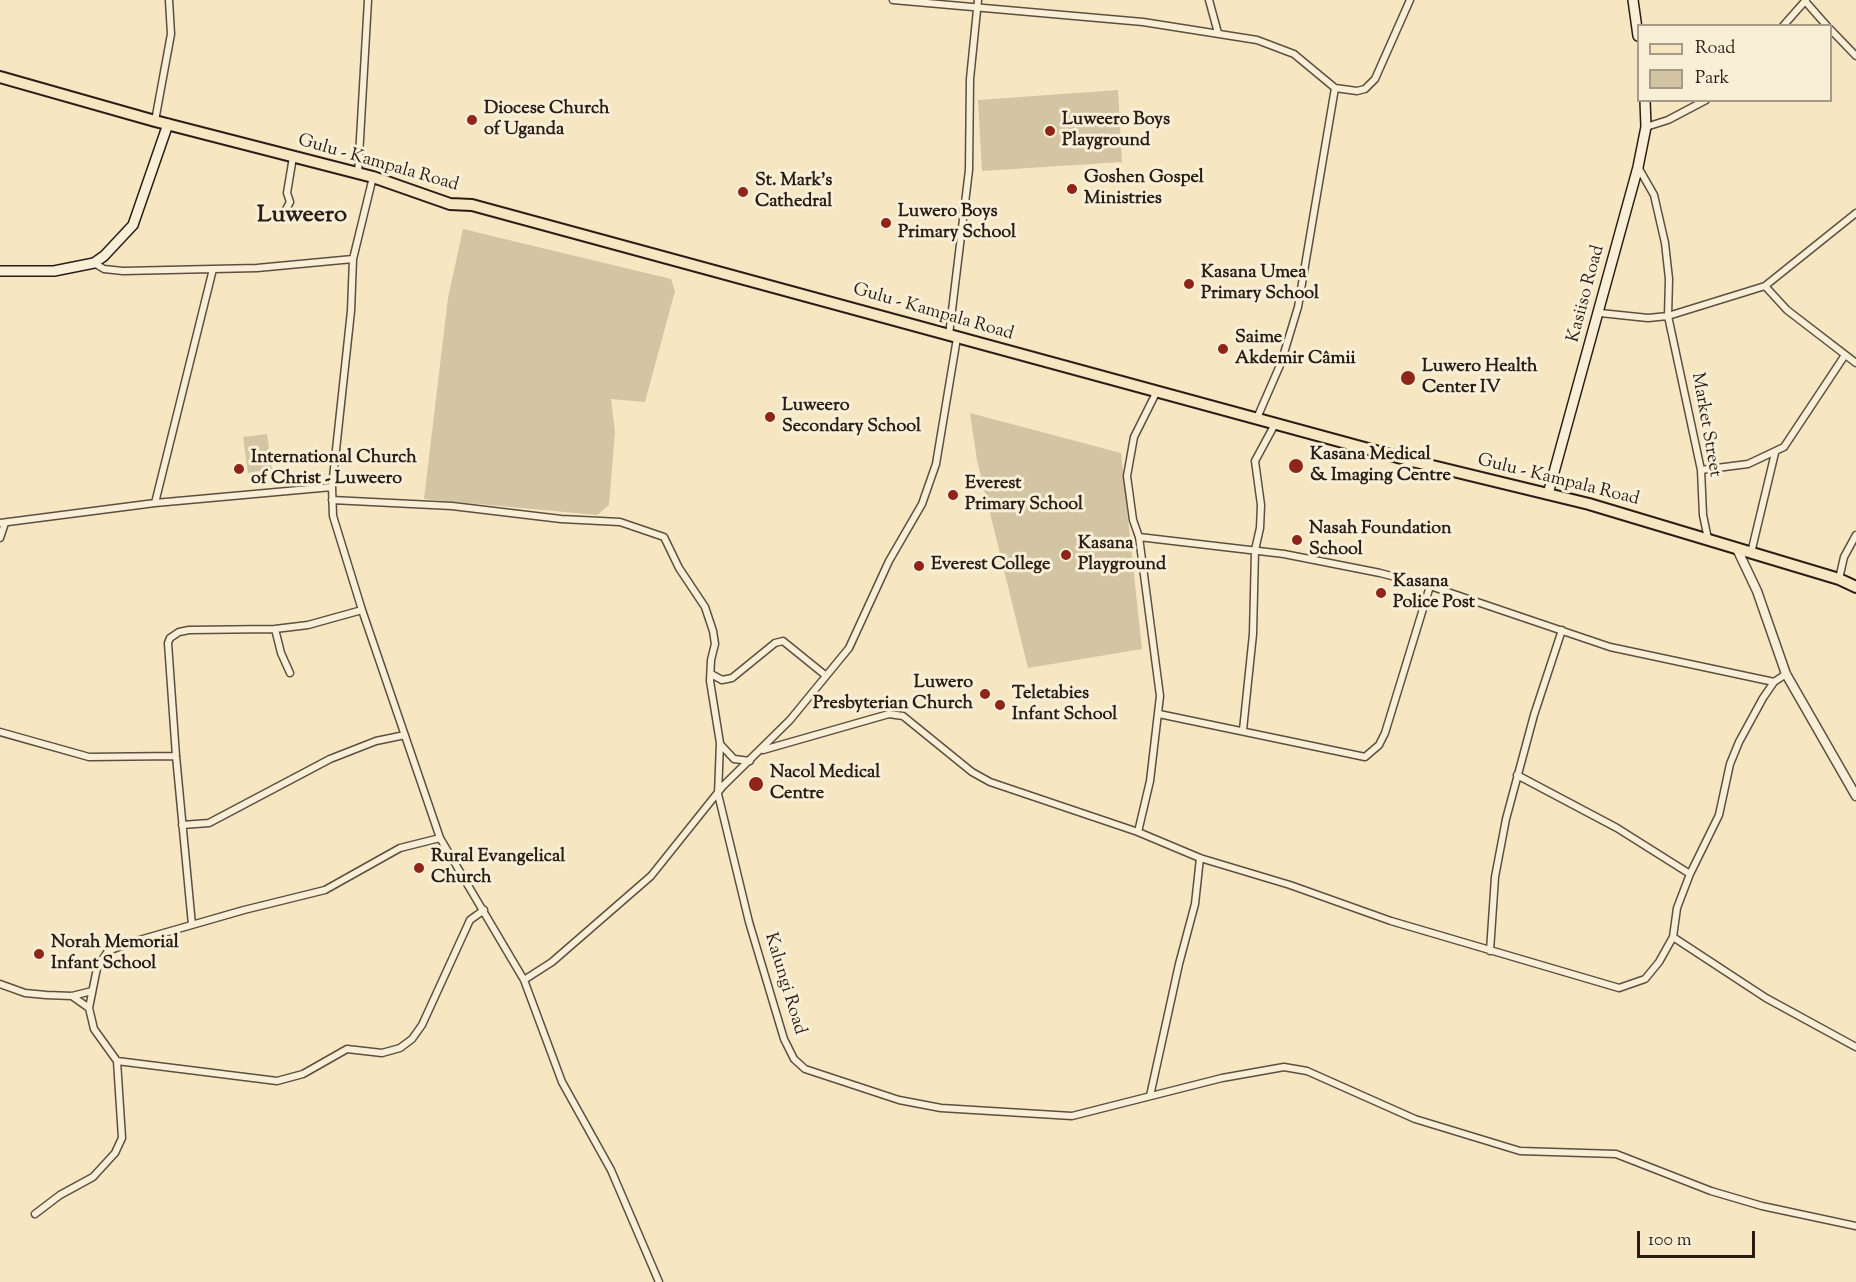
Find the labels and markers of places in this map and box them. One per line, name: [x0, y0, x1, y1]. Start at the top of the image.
place label: Diocese Church of Uganda: [484, 99, 610, 142]
place label: Luweero Boys Playground: [1062, 110, 1170, 152]
marker: Diocese Church of Uganda: [465, 113, 479, 127]
marker: Luweero Boys Playground: [1043, 124, 1057, 138]
place label: Goshen Gospel Ministries: [1084, 168, 1204, 210]
place label: St. Mark's Cathedral: [755, 171, 832, 213]
marker: Goshen Gospel Ministries: [1065, 182, 1079, 196]
marker: St. Mark's Cathedral: [736, 185, 750, 199]
place label: Luwero Boys Primary School: [898, 202, 1016, 244]
marker: Luwero Boys Primary School: [879, 216, 893, 230]
place label: Kasana Umea Primary School: [1201, 263, 1319, 306]
marker: Kasana Umea Primary School: [1182, 277, 1196, 291]
place label: Saime Akdemir Câmii: [1235, 328, 1356, 370]
marker: Saime Akdemir Câmii: [1216, 342, 1230, 356]
place label: Luwero Health Center IV: [1422, 357, 1537, 400]
marker: Luwero Health Center IV: [1399, 369, 1417, 387]
place label: Luweero Secondary School: [782, 396, 921, 438]
marker: Luweero Secondary School: [763, 410, 777, 424]
place label: Kasana Medical & Imaging Centre: [1310, 445, 1451, 488]
place label: International Church of Christ - Luweero: [251, 448, 417, 490]
marker: Kasana Medical & Imaging Centre: [1287, 457, 1305, 475]
marker: International Church of Christ - Luweero: [232, 462, 246, 476]
place label: Everest Primary School: [965, 474, 1083, 516]
marker: Everest Primary School: [946, 488, 960, 502]
place label: Nasah Foundation School: [1309, 519, 1452, 562]
marker: Nasah Foundation School: [1290, 533, 1304, 547]
place label: Kasana Playground: [1078, 534, 1166, 576]
marker: Kasana Playground: [1059, 548, 1073, 562]
place label: Everest College: [931, 555, 1050, 577]
marker: Everest College: [912, 559, 926, 573]
place label: Kasana Police Post: [1393, 572, 1475, 614]
marker: Kasana Police Post: [1374, 586, 1388, 600]
place label: Luwero Presbyterian Church: [813, 673, 973, 716]
place label: Teletabies Infant School: [1012, 684, 1117, 726]
marker: Luwero Presbyterian Church: [978, 687, 992, 701]
marker: Teletabies Infant School: [993, 698, 1007, 712]
place label: Nacol Medical Centre: [770, 763, 880, 806]
marker: Nacol Medical Centre: [747, 775, 765, 793]
place label: Rural Evangelical Church: [431, 847, 565, 890]
marker: Rural Evangelical Church: [412, 861, 426, 875]
place label: Norah Memorial Infant School: [51, 933, 179, 976]
marker: Norah Memorial Infant School: [32, 947, 46, 961]

